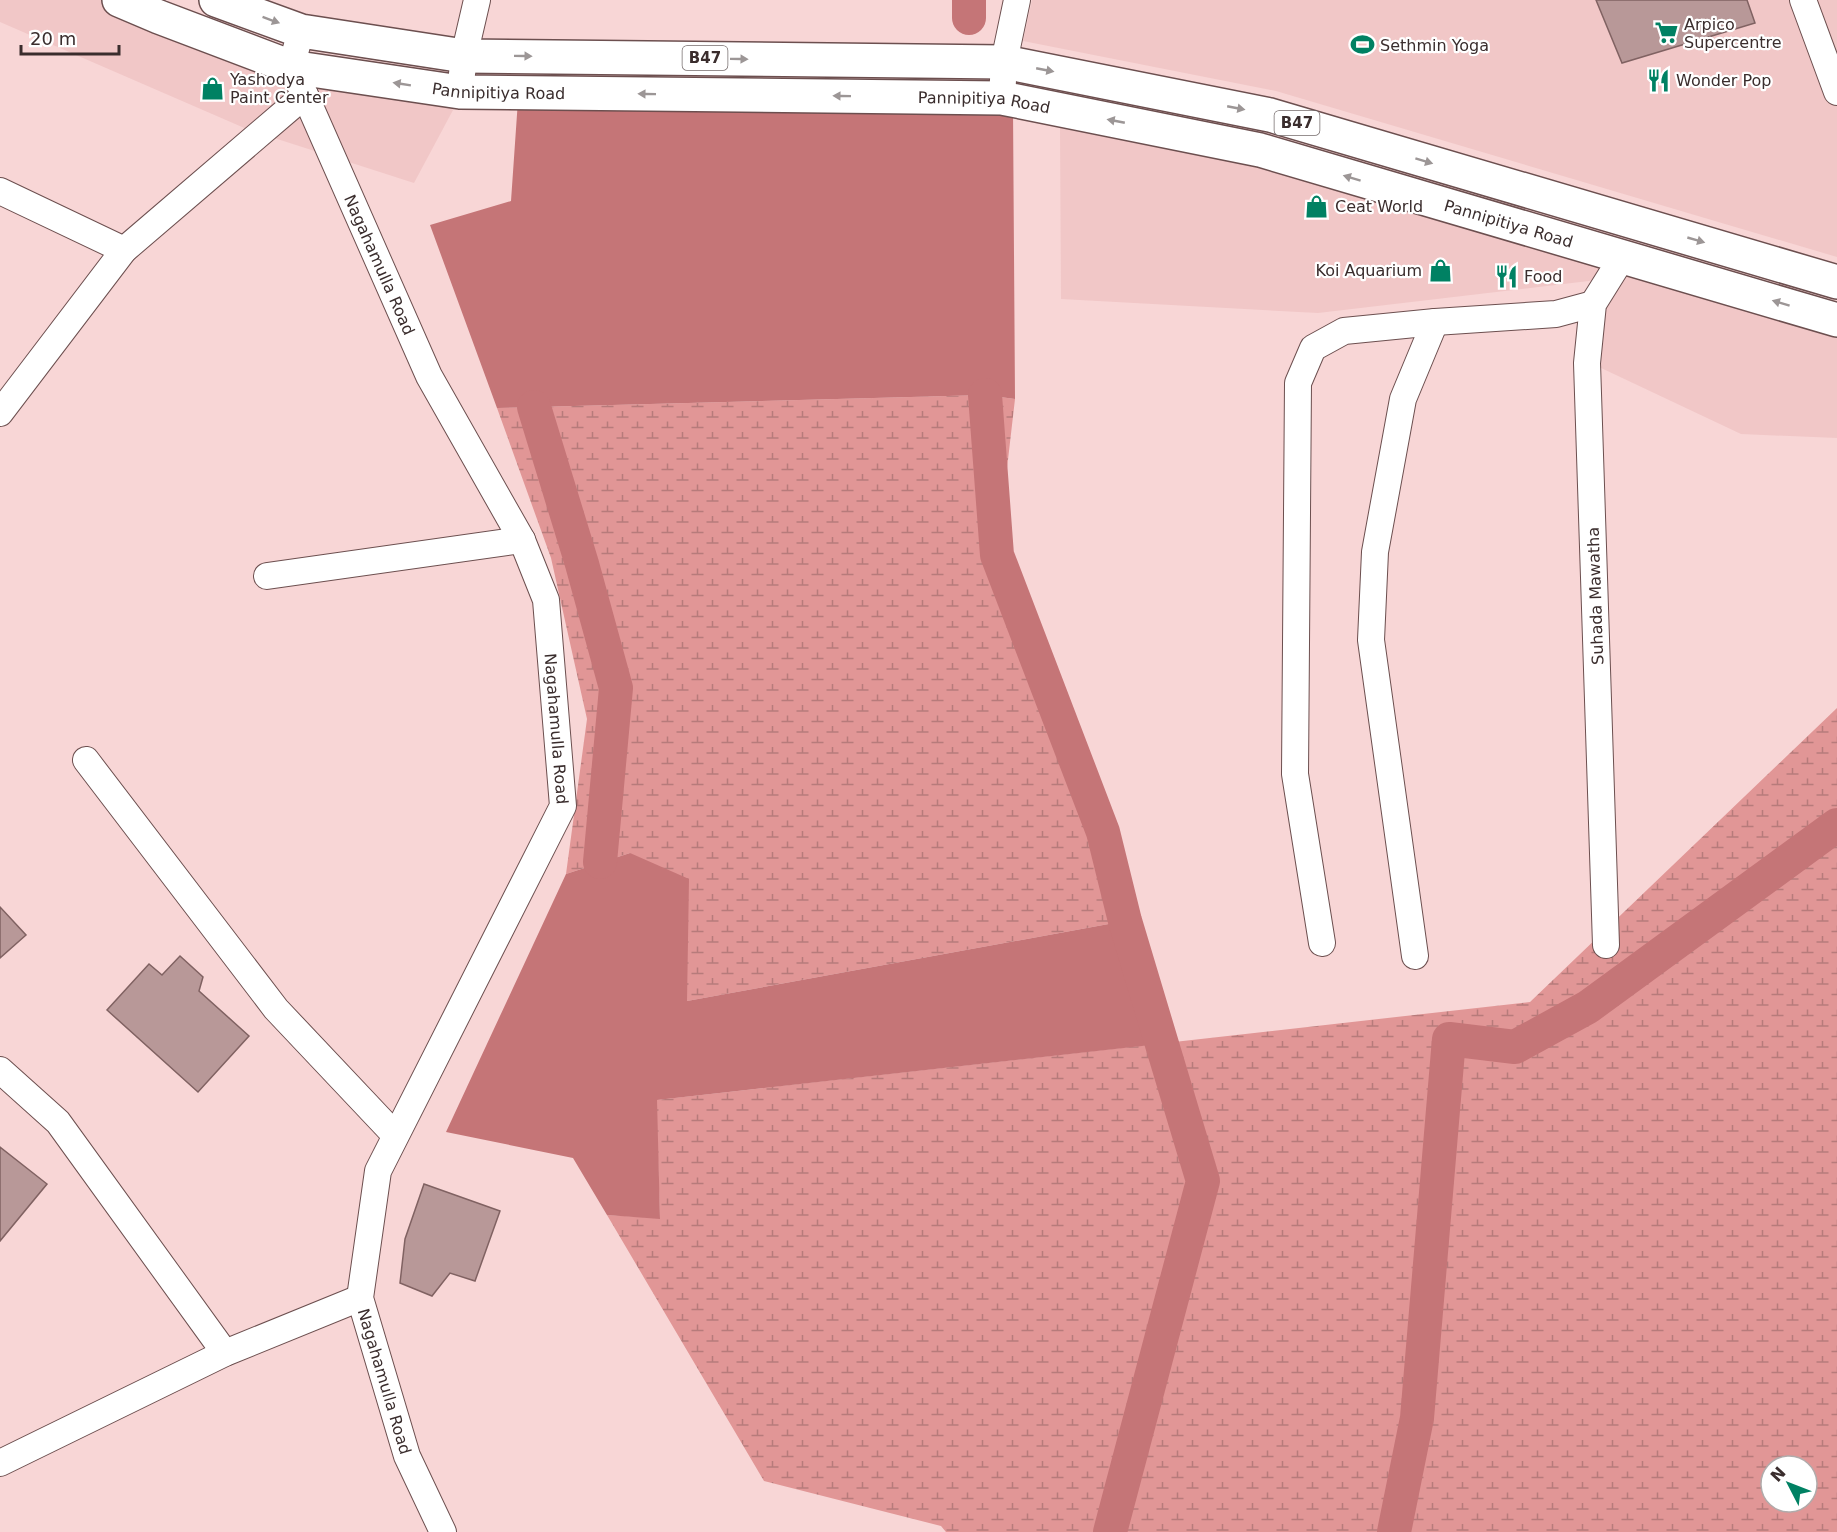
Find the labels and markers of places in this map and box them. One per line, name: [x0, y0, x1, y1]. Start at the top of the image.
place label: Arpico Supercentre: [1684, 15, 1782, 52]
supermarket icon: Arpico Supercentre: [1653, 20, 1679, 46]
sports icon: Sethmin Yoga: [1349, 32, 1375, 58]
place label: Sethmin Yoga: [1380, 36, 1489, 55]
restaurant icon: Wonder Pop: [1645, 67, 1671, 93]
place label: Yashodya Paint Center: [229, 70, 329, 107]
place label: Wonder Pop: [1676, 71, 1772, 90]
shop icon: Yashodya Paint Center: [199, 75, 225, 101]
shop icon: Ceat World: [1304, 193, 1330, 219]
place label: Ceat World: [1335, 197, 1423, 216]
shop icon: Koi Aquarium: [1427, 257, 1453, 283]
place label: Koi Aquarium: [1315, 261, 1422, 280]
restaurant icon: Food: [1493, 263, 1519, 289]
place label: Food: [1524, 267, 1562, 286]

